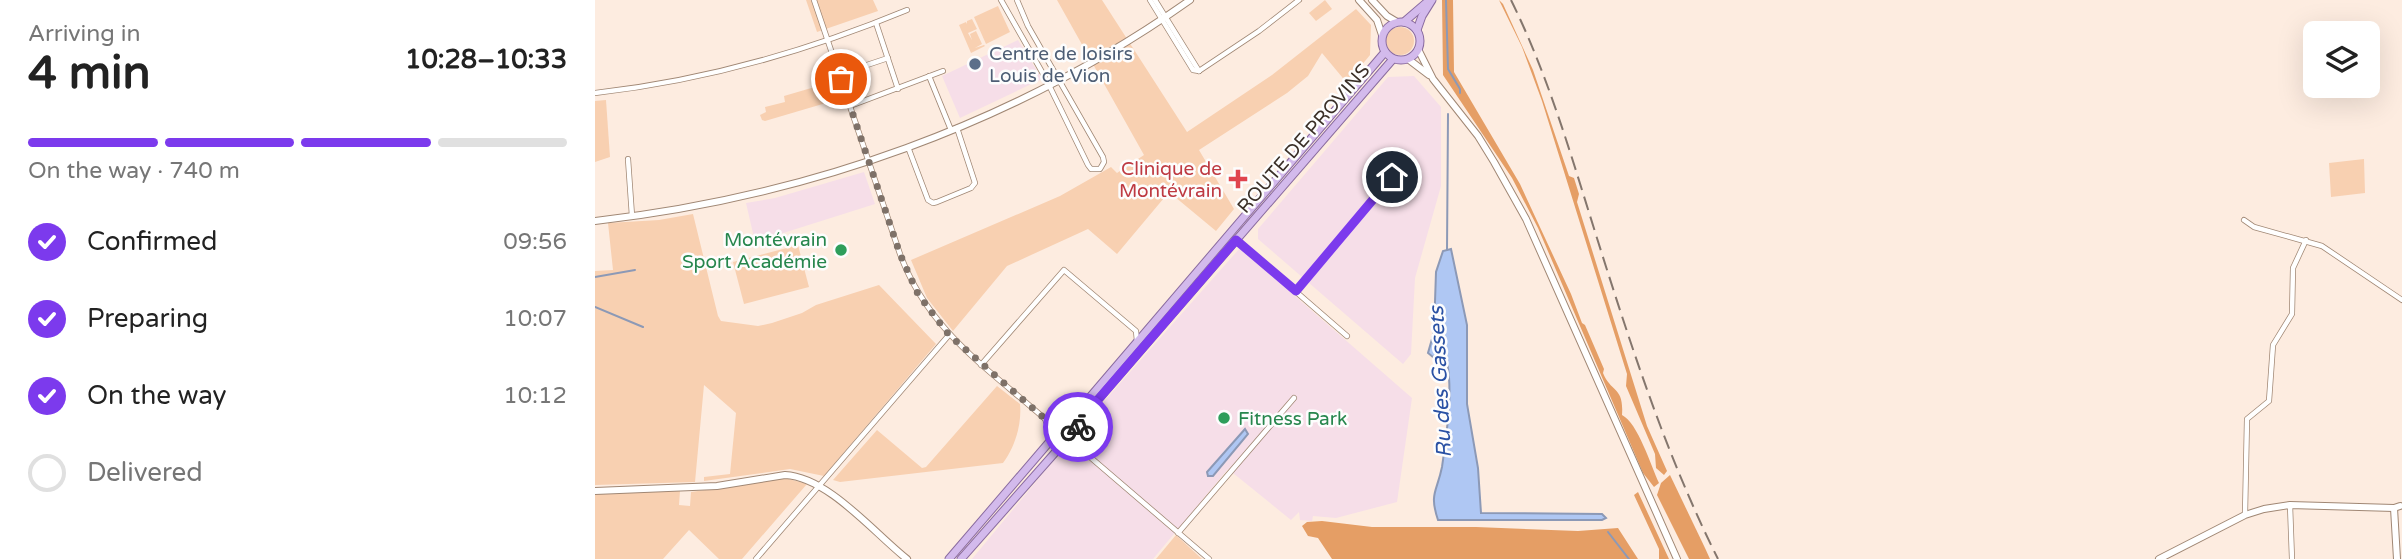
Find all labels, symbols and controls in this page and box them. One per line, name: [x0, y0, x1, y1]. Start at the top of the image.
text: Arriving in: [28, 20, 141, 48]
map controls: [2303, 21, 2380, 98]
button: layers: [2303, 21, 2380, 98]
place label: Centre de loisirs Louis de Vion: [989, 43, 1133, 87]
text: 10:28–10:33: [405, 44, 567, 75]
text: 4 min: [28, 46, 151, 101]
pin: [811, 49, 871, 109]
marker: Centre de loisirs Louis de Vion: [967, 56, 983, 72]
icon: bag: [822, 60, 860, 98]
street label: ROUTE DE PROVINS: [1233, 60, 1374, 218]
pin: [1362, 147, 1422, 207]
text: On the way · 740 m: [28, 157, 240, 185]
place label: Clinique de Montévrain: [1119, 158, 1222, 202]
icon: home: [1373, 158, 1411, 196]
marker: Clinique de Montévrain: [1228, 169, 1248, 189]
icon: check: [28, 223, 66, 261]
text: Confirmed: [87, 226, 217, 257]
text: 09:56: [503, 228, 567, 256]
place label: Montévrain Sport Académie: [682, 229, 827, 273]
marker: Montévrain Sport Académie: [833, 242, 849, 258]
icon: check: [28, 300, 66, 338]
text: Preparing: [87, 303, 208, 334]
water label: Ru des Gassets: [1424, 304, 1457, 458]
text: 10:07: [503, 305, 567, 333]
icon: check: [28, 377, 66, 415]
text: On the way: [87, 380, 227, 411]
text: 10:12: [503, 382, 567, 410]
courier: [1043, 392, 1113, 462]
icon: bike: [1059, 408, 1097, 446]
place label: Fitness Park: [1238, 408, 1347, 430]
marker: Fitness Park: [1216, 410, 1232, 426]
text: Delivered: [87, 457, 203, 488]

